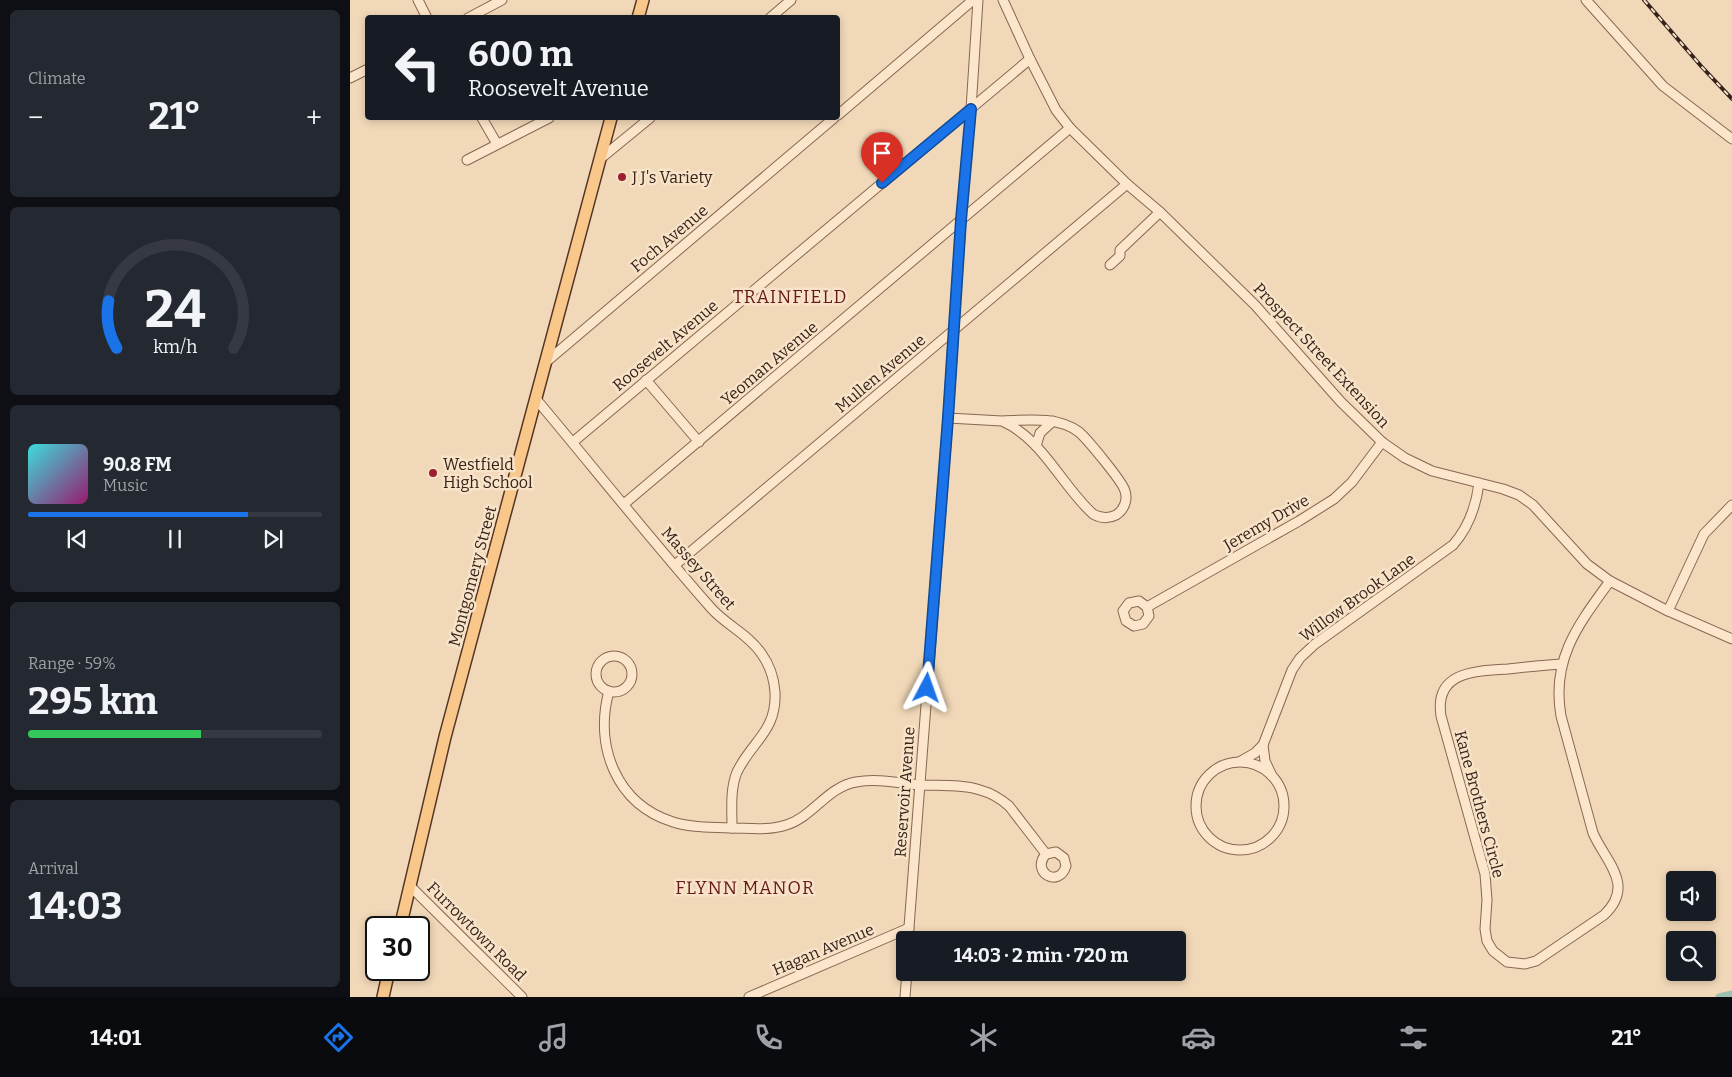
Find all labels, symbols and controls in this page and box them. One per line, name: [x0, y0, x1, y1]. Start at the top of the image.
text: 600 m: [468, 33, 573, 75]
icon: left: [385, 35, 450, 100]
text: Climate: [28, 69, 86, 88]
text: Roosevelt Avenue: [468, 75, 649, 102]
text: 21°: [148, 93, 201, 139]
text: −: [28, 101, 43, 134]
text: +: [306, 101, 322, 134]
pin: [861, 132, 903, 183]
icon: arrive: [868, 139, 896, 167]
place label: J J's Variety: [631, 168, 713, 187]
marker: J J's Variety: [616, 171, 628, 183]
street label: Foch Avenue: [627, 201, 712, 276]
text: 24: [145, 278, 206, 341]
street label: Prospect Street Extension: [1250, 279, 1394, 432]
district label: TRAINFIELD: [733, 286, 847, 308]
street label: Roosevelt Avenue: [609, 296, 722, 395]
street label: Yeoman Avenue: [717, 317, 822, 409]
street label: Mullen Avenue: [831, 330, 929, 417]
text: km/h: [153, 336, 197, 358]
text: 90.8 FM: [103, 453, 172, 476]
place label: Westfield High School: [443, 455, 533, 492]
marker: Westfield High School: [427, 467, 439, 479]
text: Music: [103, 476, 148, 495]
street label: Jeremy Drive: [1219, 490, 1312, 555]
street label: Montgomery Street: [445, 503, 500, 649]
street label: Massey Street: [658, 523, 740, 614]
icon: previous: [63, 525, 91, 553]
icon: pause: [161, 525, 189, 553]
icon: next: [259, 525, 287, 553]
street label: Willow Brook Lane: [1296, 549, 1419, 646]
text: Range · 59%: [28, 654, 116, 673]
position arrow: [900, 661, 952, 713]
text: 295 km: [28, 678, 158, 724]
street label: Reservoir Avenue: [890, 726, 919, 858]
street label: Kane Brothers Circle: [1451, 728, 1508, 880]
text: Arrival: [28, 859, 79, 878]
map controls: [1666, 871, 1716, 981]
button: sound: [1666, 871, 1716, 921]
district label: FLYNN MANOR: [675, 877, 815, 899]
street label: Furrowtown Road: [423, 878, 530, 985]
text: 14:03: [28, 883, 122, 929]
speed limit sign: 30: [365, 916, 430, 981]
street label: Hagan Avenue: [770, 920, 877, 979]
button: search: [1666, 931, 1716, 981]
text: 14:03 · 2 min · 720 m: [954, 944, 1128, 967]
icon: directions: [321, 1020, 356, 1055]
icon: music: [536, 1020, 571, 1055]
icon: phone: [751, 1020, 786, 1055]
icon: climate: [966, 1020, 1001, 1055]
icon: car: [1181, 1020, 1216, 1055]
icon: filters: [1396, 1020, 1431, 1055]
text: 14:01: [90, 1024, 141, 1051]
text: 21°: [1611, 1024, 1642, 1051]

